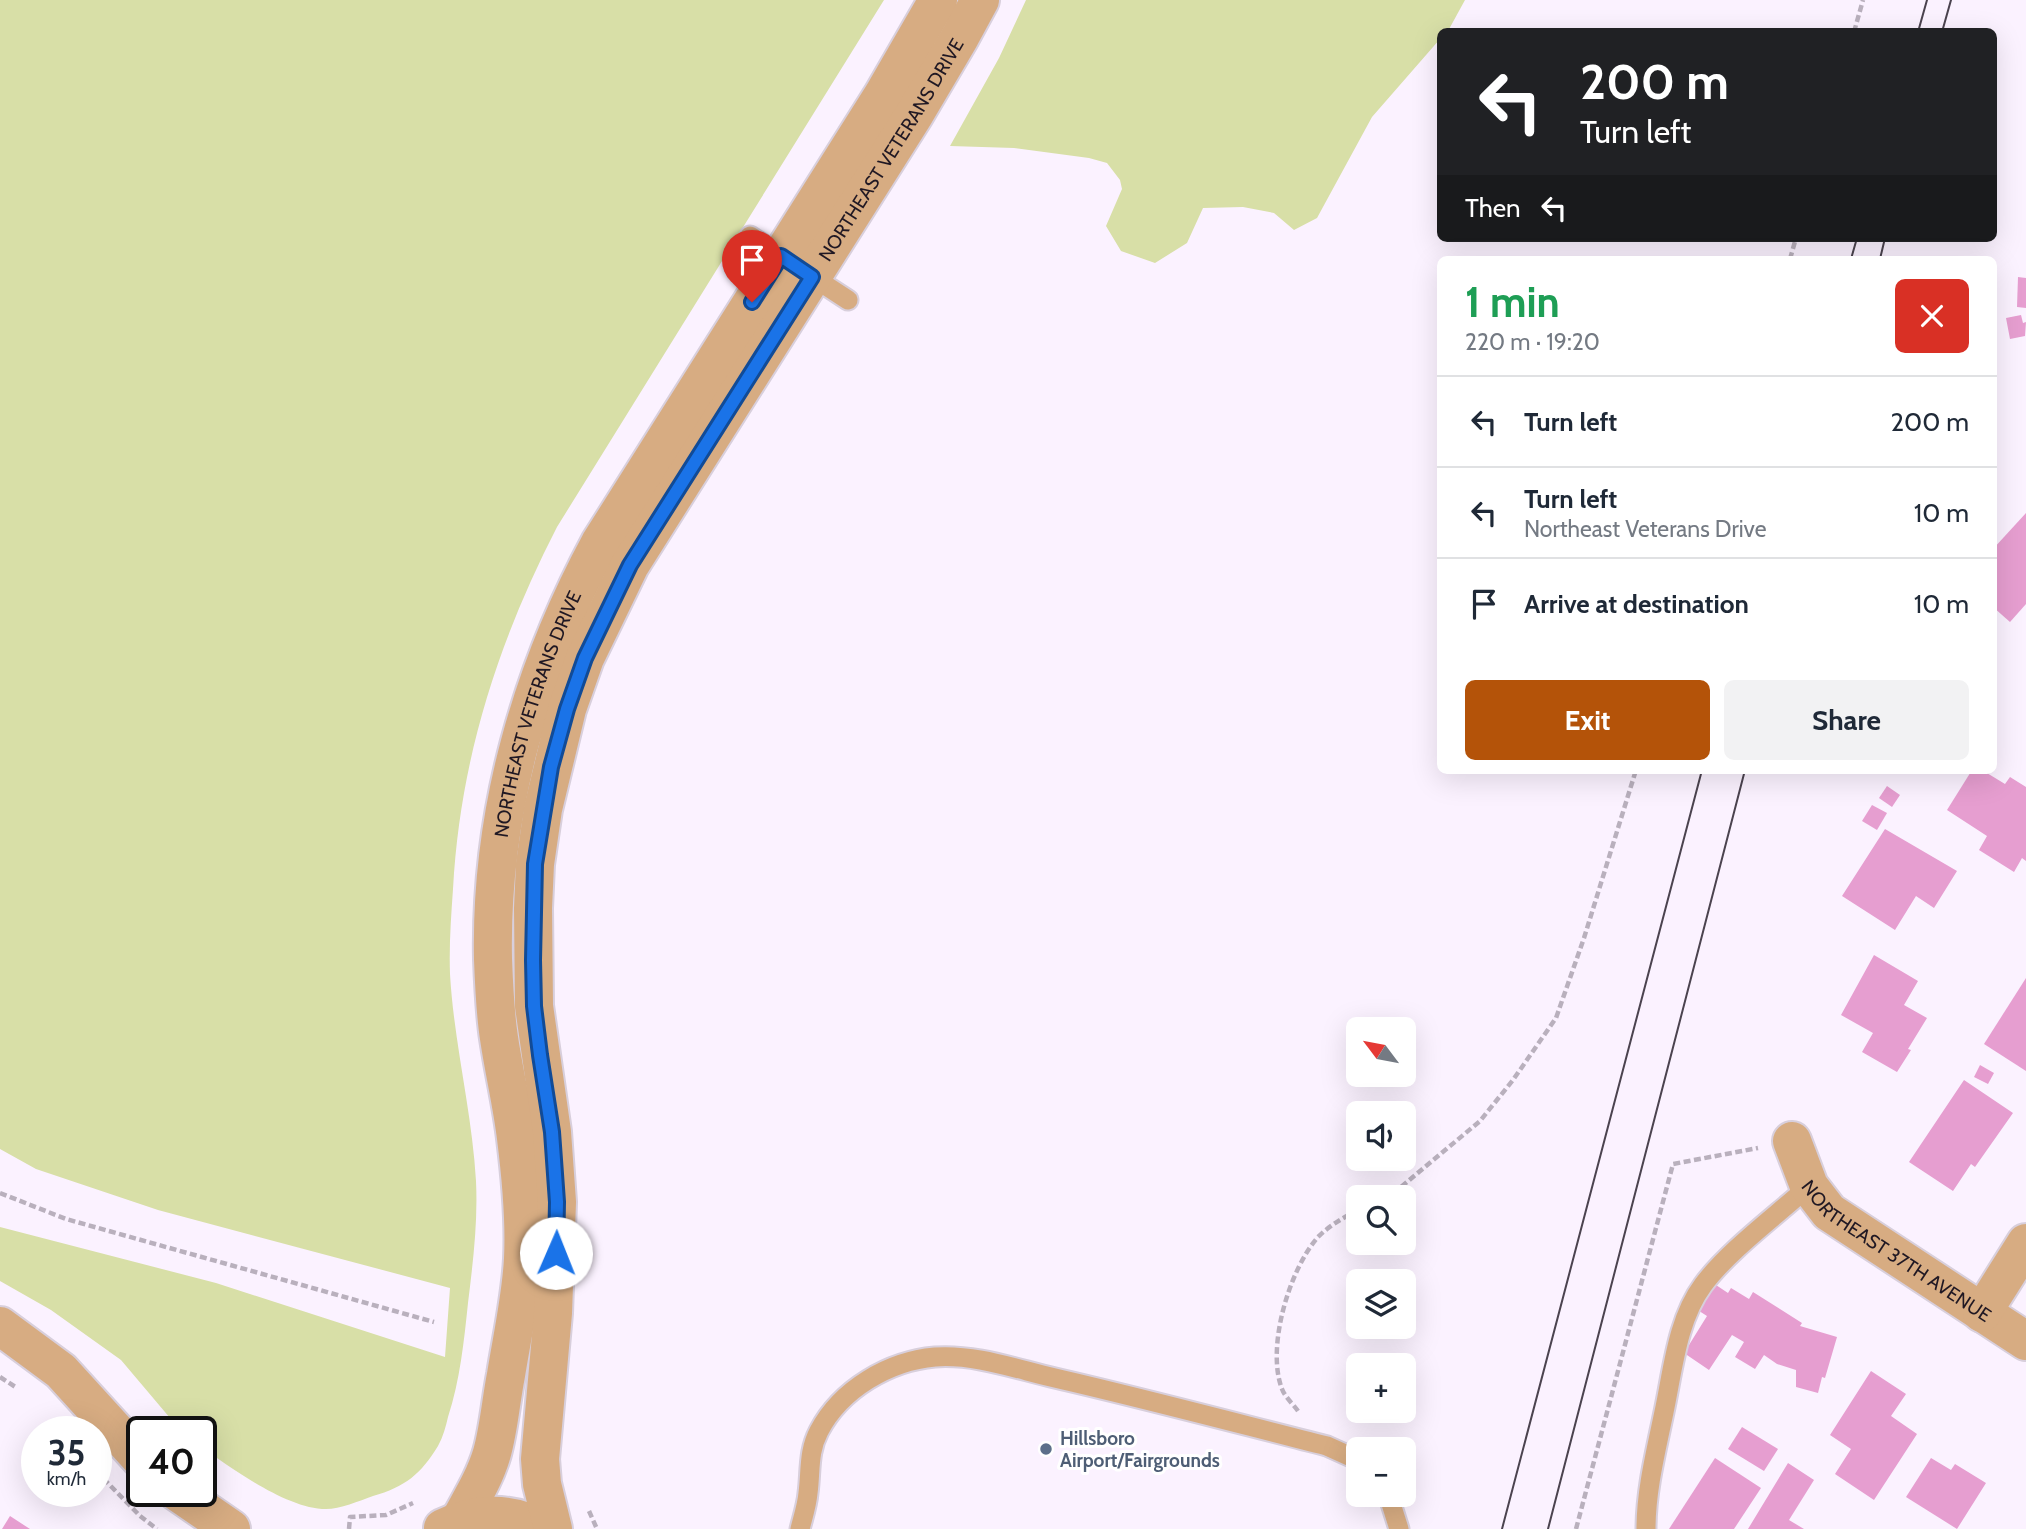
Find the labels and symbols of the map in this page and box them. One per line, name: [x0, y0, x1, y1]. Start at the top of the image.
street label: NORTHEAST VETERANS DRIVE: [813, 34, 968, 265]
pin: [722, 230, 782, 302]
street label: NORTHEAST VETERANS DRIVE: [489, 587, 586, 839]
north arrow: [1346, 1017, 1416, 1087]
street label: NORTHEAST 37TH AVENUE: [1797, 1175, 1996, 1327]
position arrow: [519, 1216, 593, 1290]
speed limit sign: 40: [126, 1416, 217, 1507]
place label: Hillsboro Airport/Fairgrounds: [1060, 1427, 1220, 1472]
marker: Hillsboro Airport/Fairgrounds: [1038, 1441, 1054, 1457]

